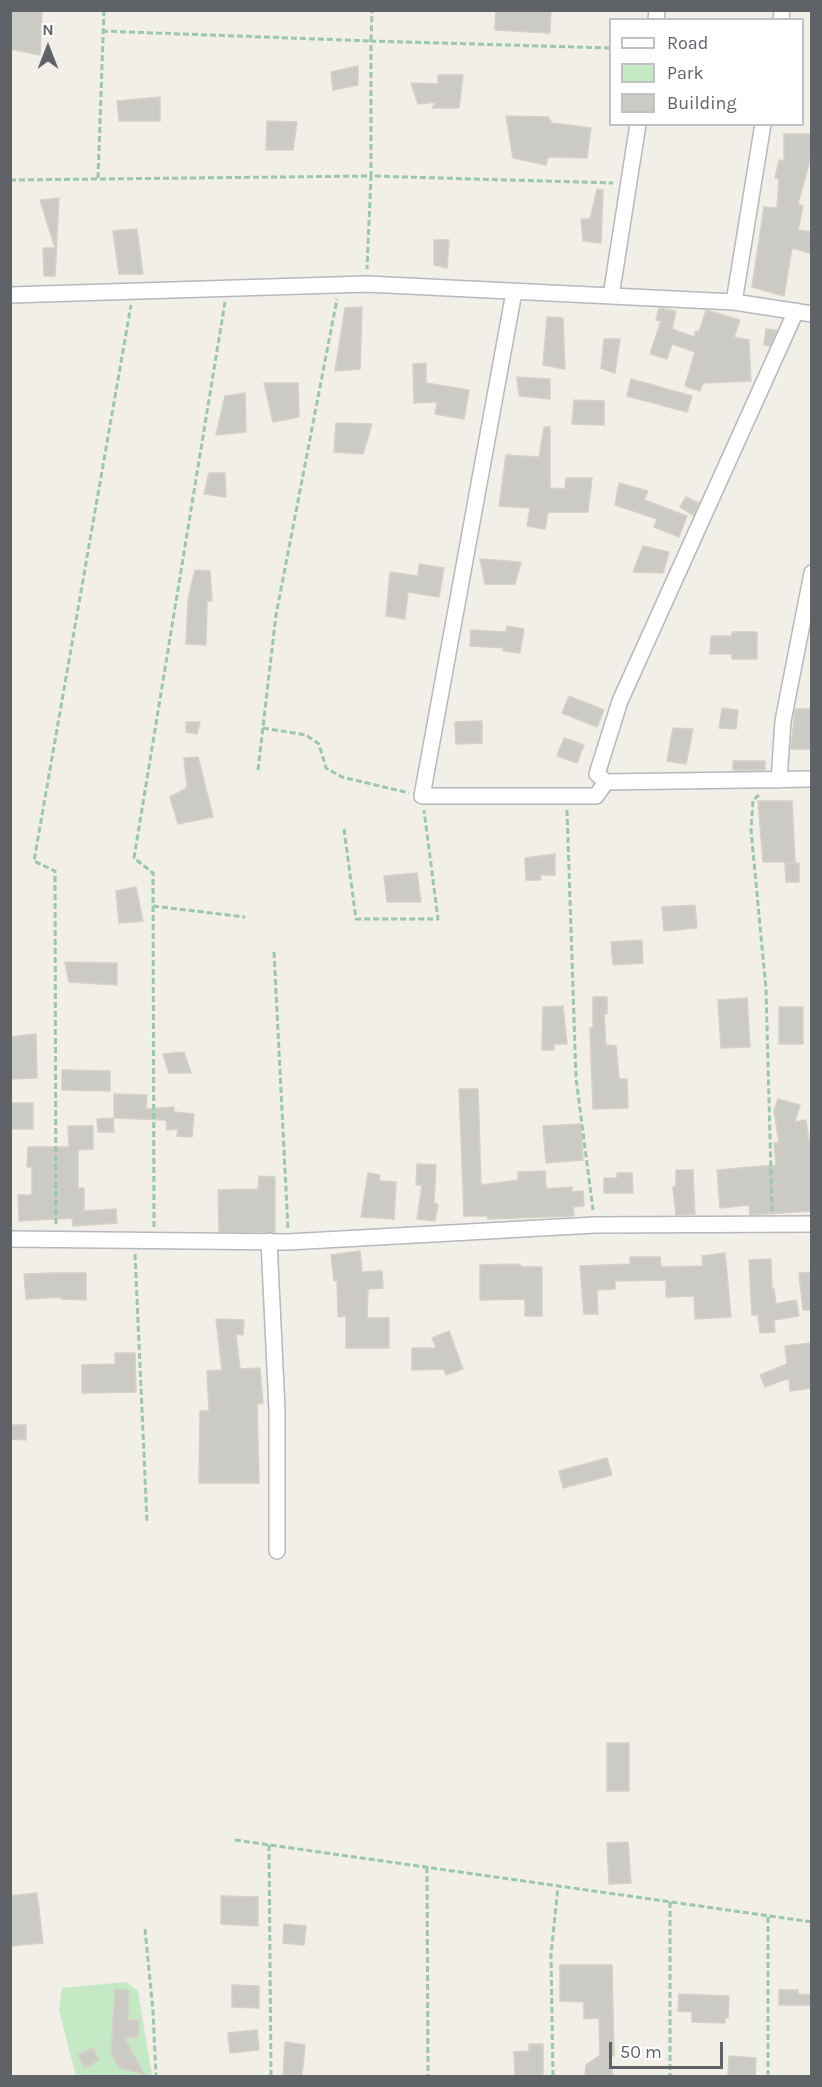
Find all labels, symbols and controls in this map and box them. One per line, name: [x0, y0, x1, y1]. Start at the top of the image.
north arrow: [18, 18, 78, 78]
legend: [609, 18, 804, 126]
text: N: [42, 20, 54, 39]
text: Road: [667, 32, 708, 54]
text: Park: [667, 62, 704, 84]
text: Building: [667, 92, 737, 114]
scale bar: [612, 2030, 726, 2068]
text: 50 m: [620, 2041, 662, 2063]

